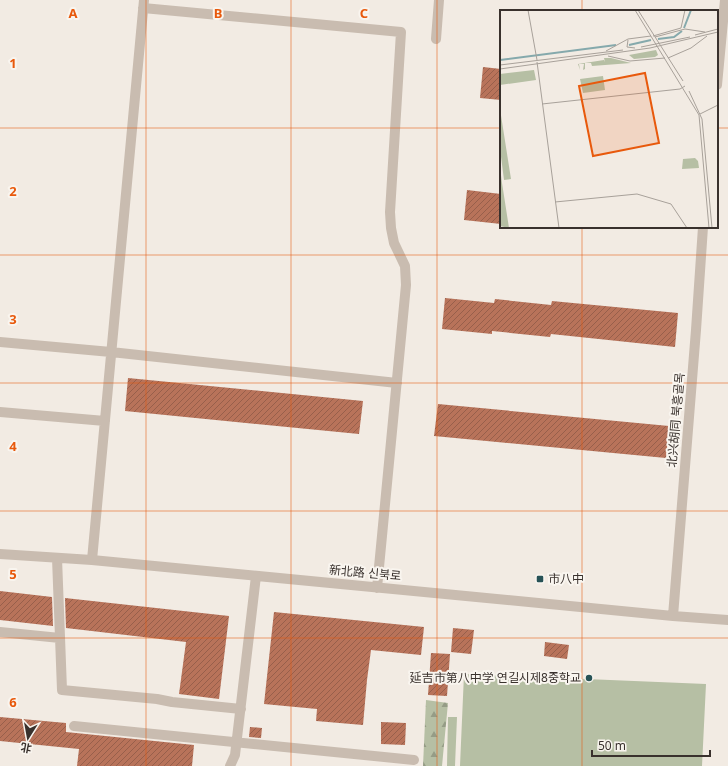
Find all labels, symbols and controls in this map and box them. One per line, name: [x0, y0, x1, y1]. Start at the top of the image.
text: A: [69, 4, 78, 22]
text: B: [214, 4, 222, 22]
text: C: [360, 4, 368, 22]
inset map: [500, 10, 718, 228]
text: 1: [9, 54, 17, 72]
text: 2: [9, 182, 17, 200]
text: 3: [9, 310, 17, 328]
street label: 北兴胡同 북흥골목: [663, 372, 688, 468]
text: 4: [9, 437, 17, 455]
street label: 新北路 신북로: [328, 561, 402, 584]
text: 5: [9, 565, 17, 583]
place label: 市八中: [548, 570, 584, 587]
marker: 市八中: [535, 574, 545, 584]
place label: 延吉市第八中学 연길시제8중학교: [410, 669, 581, 686]
marker: 延吉市第八中学 연길시제8중학교: [584, 673, 594, 683]
text: 6: [9, 693, 17, 711]
north arrow: [8, 718, 48, 758]
scale bar: [592, 732, 710, 758]
text: 50 m: [598, 737, 626, 754]
text: 北: [19, 740, 33, 757]

